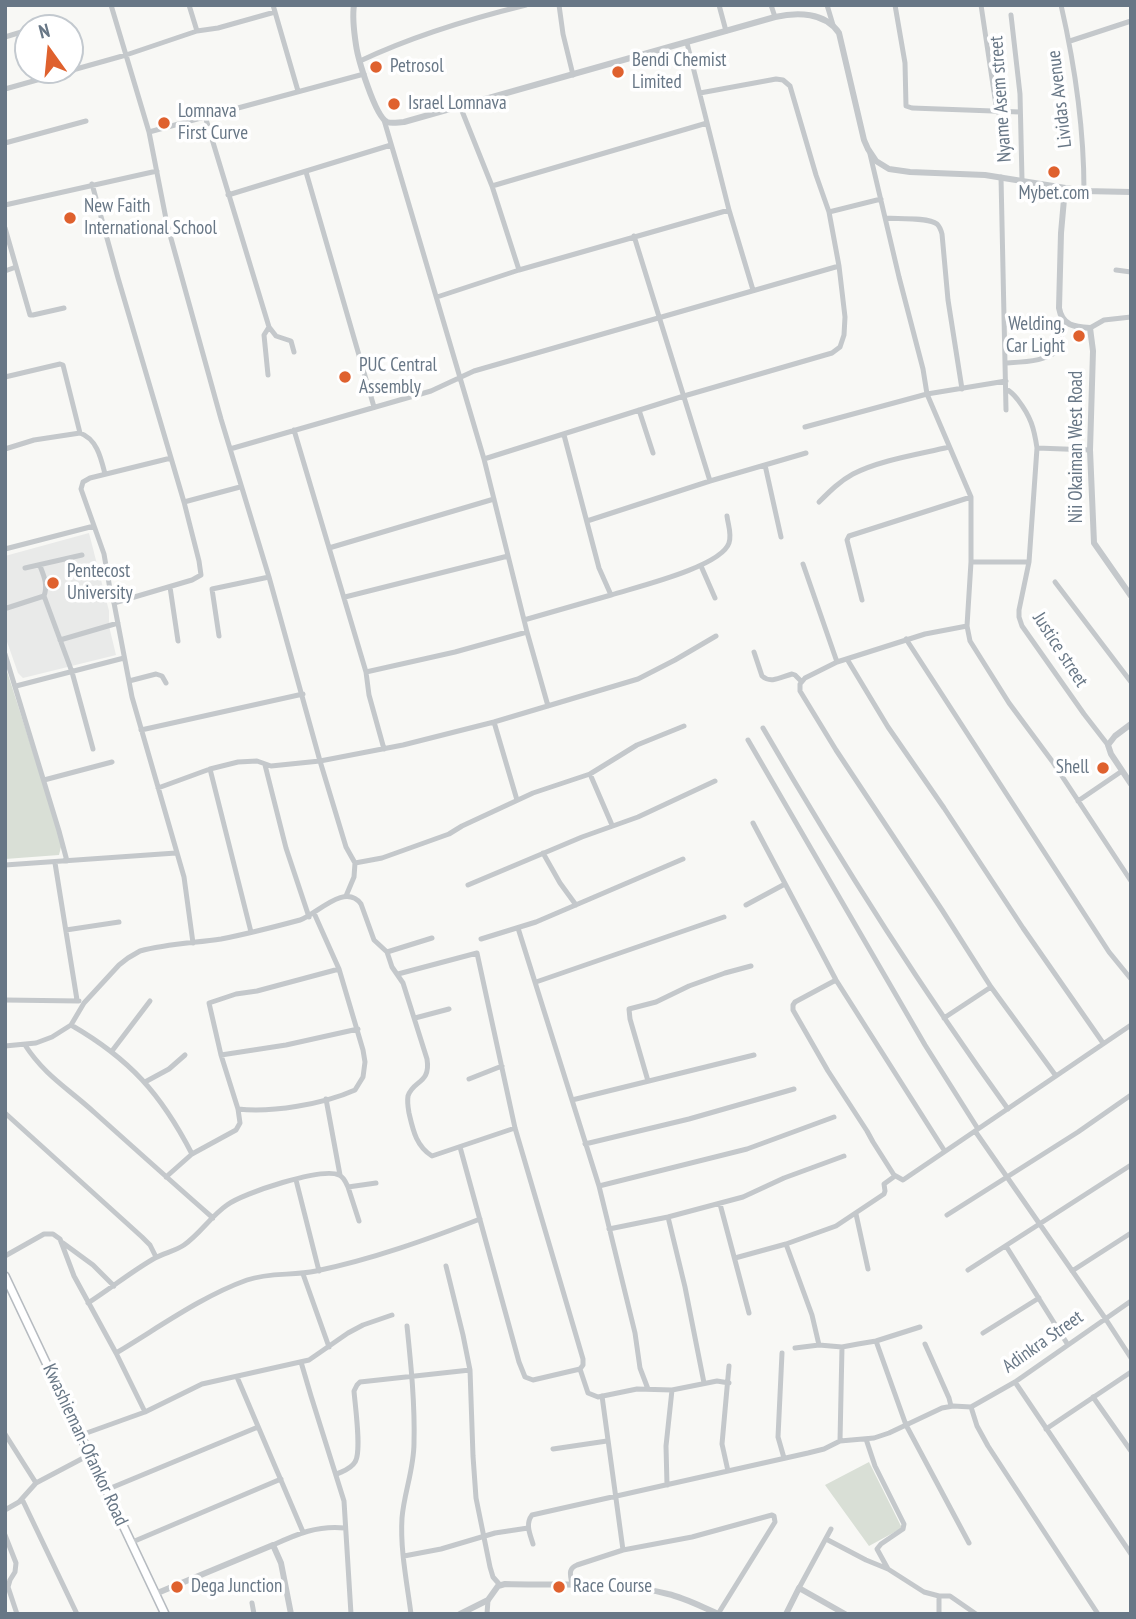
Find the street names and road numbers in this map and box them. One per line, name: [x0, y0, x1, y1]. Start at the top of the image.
street label: Nyame Asem street: [985, 35, 1017, 163]
street label: Lividas Avenue: [1043, 49, 1077, 149]
street label: Nii Okaiman West Road: [1066, 371, 1088, 523]
street label: Justice street: [1027, 608, 1093, 692]
street label: Adinkra Street: [998, 1306, 1088, 1378]
street label: Kwashieman-Ofankor Road: [37, 1360, 133, 1530]

